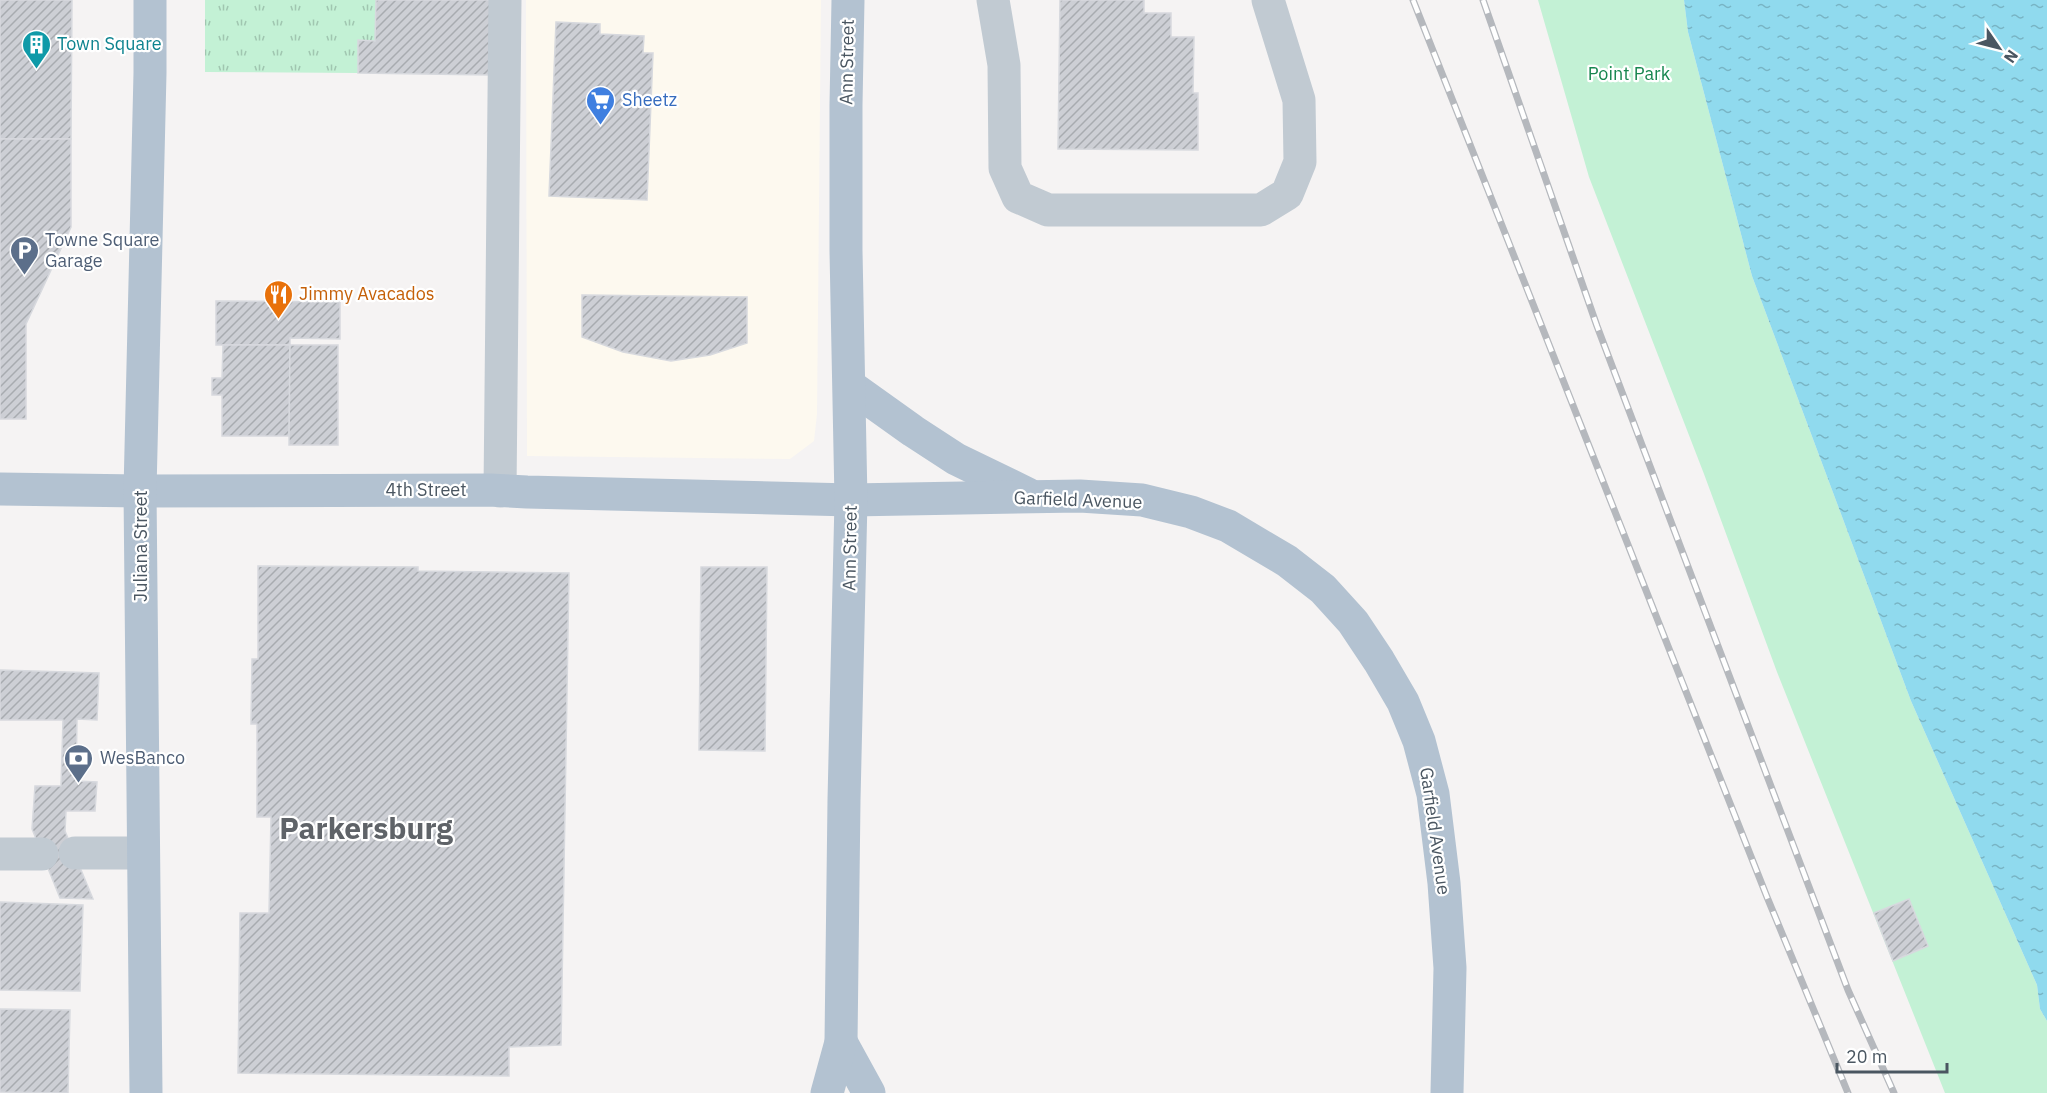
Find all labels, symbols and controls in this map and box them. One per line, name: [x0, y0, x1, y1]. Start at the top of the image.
north arrow: [1969, 18, 2029, 78]
street label: Ann Street: [834, 19, 859, 105]
building icon: Town Square: [20, 28, 52, 70]
place label: Town Square: [57, 32, 162, 55]
text: N: [2000, 46, 2023, 67]
park label: Point Park: [1588, 62, 1671, 85]
supermarket icon: Sheetz: [585, 84, 617, 126]
place label: Sheetz: [622, 88, 677, 111]
place label: Towne Square Garage: [45, 228, 160, 272]
parking icon: Towne Square Garage: [8, 234, 40, 276]
restaurant icon: Jimmy Avacados: [262, 278, 294, 320]
place label: Jimmy Avacados: [299, 282, 435, 305]
street label: 4th Street: [386, 478, 466, 501]
street label: Garfield Avenue: [1013, 486, 1143, 513]
street label: Juliana Street: [129, 490, 152, 602]
street label: Ann Street: [837, 505, 862, 591]
bank icon: WesBanco: [63, 742, 95, 784]
place label: WesBanco: [100, 746, 185, 769]
street label: Garfield Avenue: [1415, 766, 1456, 896]
district label: Parkersburg: [279, 808, 453, 847]
scale bar: [1837, 1036, 1946, 1074]
text: 20 m: [1846, 1045, 1888, 1068]

